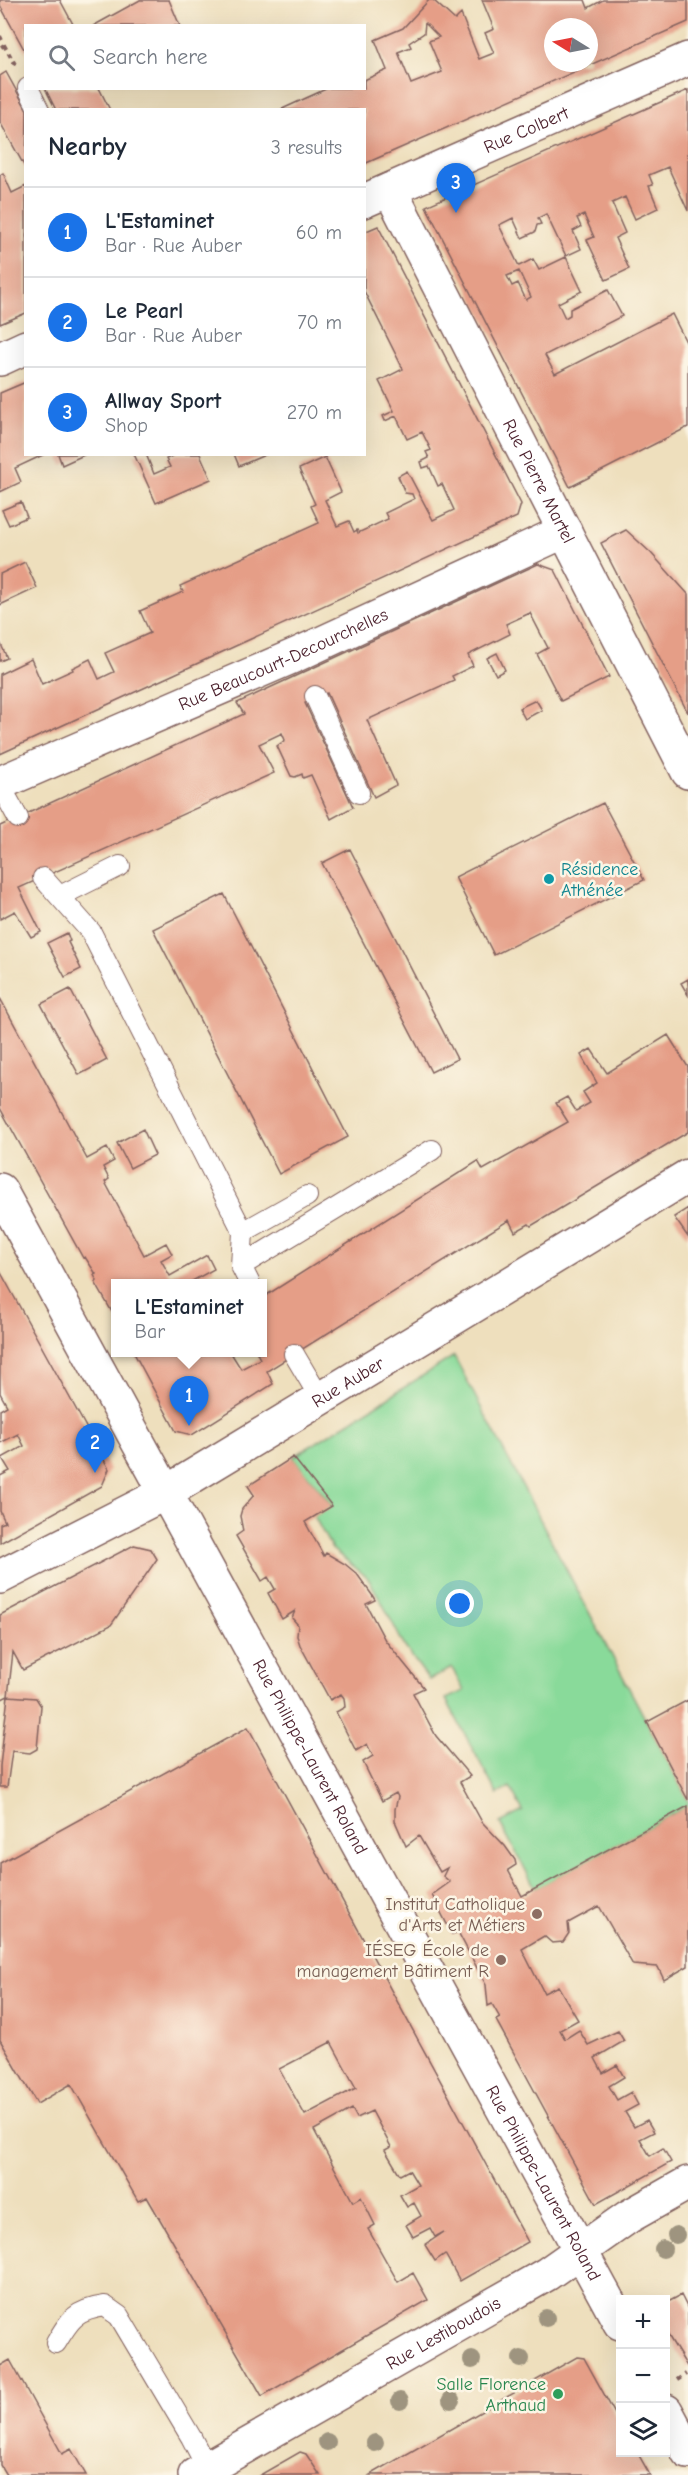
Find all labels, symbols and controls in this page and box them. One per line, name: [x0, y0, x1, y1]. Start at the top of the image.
north arrow: [544, 18, 598, 72]
search box: [24, 24, 366, 90]
icon: search: [45, 41, 78, 74]
text: Search here: [93, 44, 208, 70]
street label: Rue Colbert: [481, 102, 573, 158]
text: Nearby: [48, 132, 127, 162]
text: 3 results: [271, 136, 342, 159]
pin: 3: [436, 164, 476, 213]
text: L'Estaminet: [105, 208, 214, 234]
text: 1: [64, 221, 71, 244]
text: 60 m: [296, 221, 342, 244]
text: Bar · Rue Auber: [105, 234, 242, 257]
text: Le Pearl: [105, 298, 183, 324]
text: 2: [63, 311, 72, 334]
text: 70 m: [297, 311, 342, 334]
text: Bar · Rue Auber: [105, 324, 242, 347]
text: Allway Sport: [105, 388, 221, 414]
text: 3: [63, 401, 72, 424]
text: 270 m: [287, 401, 342, 424]
text: Shop: [105, 414, 148, 437]
street label: Rue Pierre Martel: [498, 416, 579, 547]
street label: Rue Beaucourt-Decourchelles: [176, 604, 391, 715]
place label: Résidence Athénée: [561, 859, 638, 901]
marker: Résidence Athénée: [542, 872, 556, 886]
popup: [111, 1279, 267, 1357]
text: L'Estaminet: [135, 1294, 243, 1320]
text: Bar: [135, 1320, 165, 1343]
street label: Rue Auber: [308, 1352, 389, 1412]
pin: 1: [170, 1376, 208, 1426]
pin: 2: [76, 1424, 115, 1473]
your location: [445, 1589, 474, 1618]
street label: Rue Philippe-Laurent Roland: [248, 1656, 372, 1858]
place label: Institut Catholique d'Arts et Métiers: [386, 1894, 525, 1936]
marker: Institut Catholique d'Arts et Métiers: [530, 1907, 544, 1921]
place label: IÉSEG École de management Bâtiment R: [297, 1939, 489, 1982]
marker: IÉSEG École de management Bâtiment R: [494, 1953, 508, 1967]
street label: Rue Philippe-Laurent Roland: [481, 2082, 605, 2285]
street label: Rue Lestiboudois: [383, 2293, 505, 2375]
map controls: [616, 2295, 670, 2457]
button: +: [616, 2295, 670, 2349]
button: −: [616, 2349, 670, 2403]
place label: Salle Florence Arthaud: [437, 2374, 546, 2416]
marker: Salle Florence Arthaud: [551, 2387, 565, 2401]
button: layers: [616, 2403, 670, 2457]

